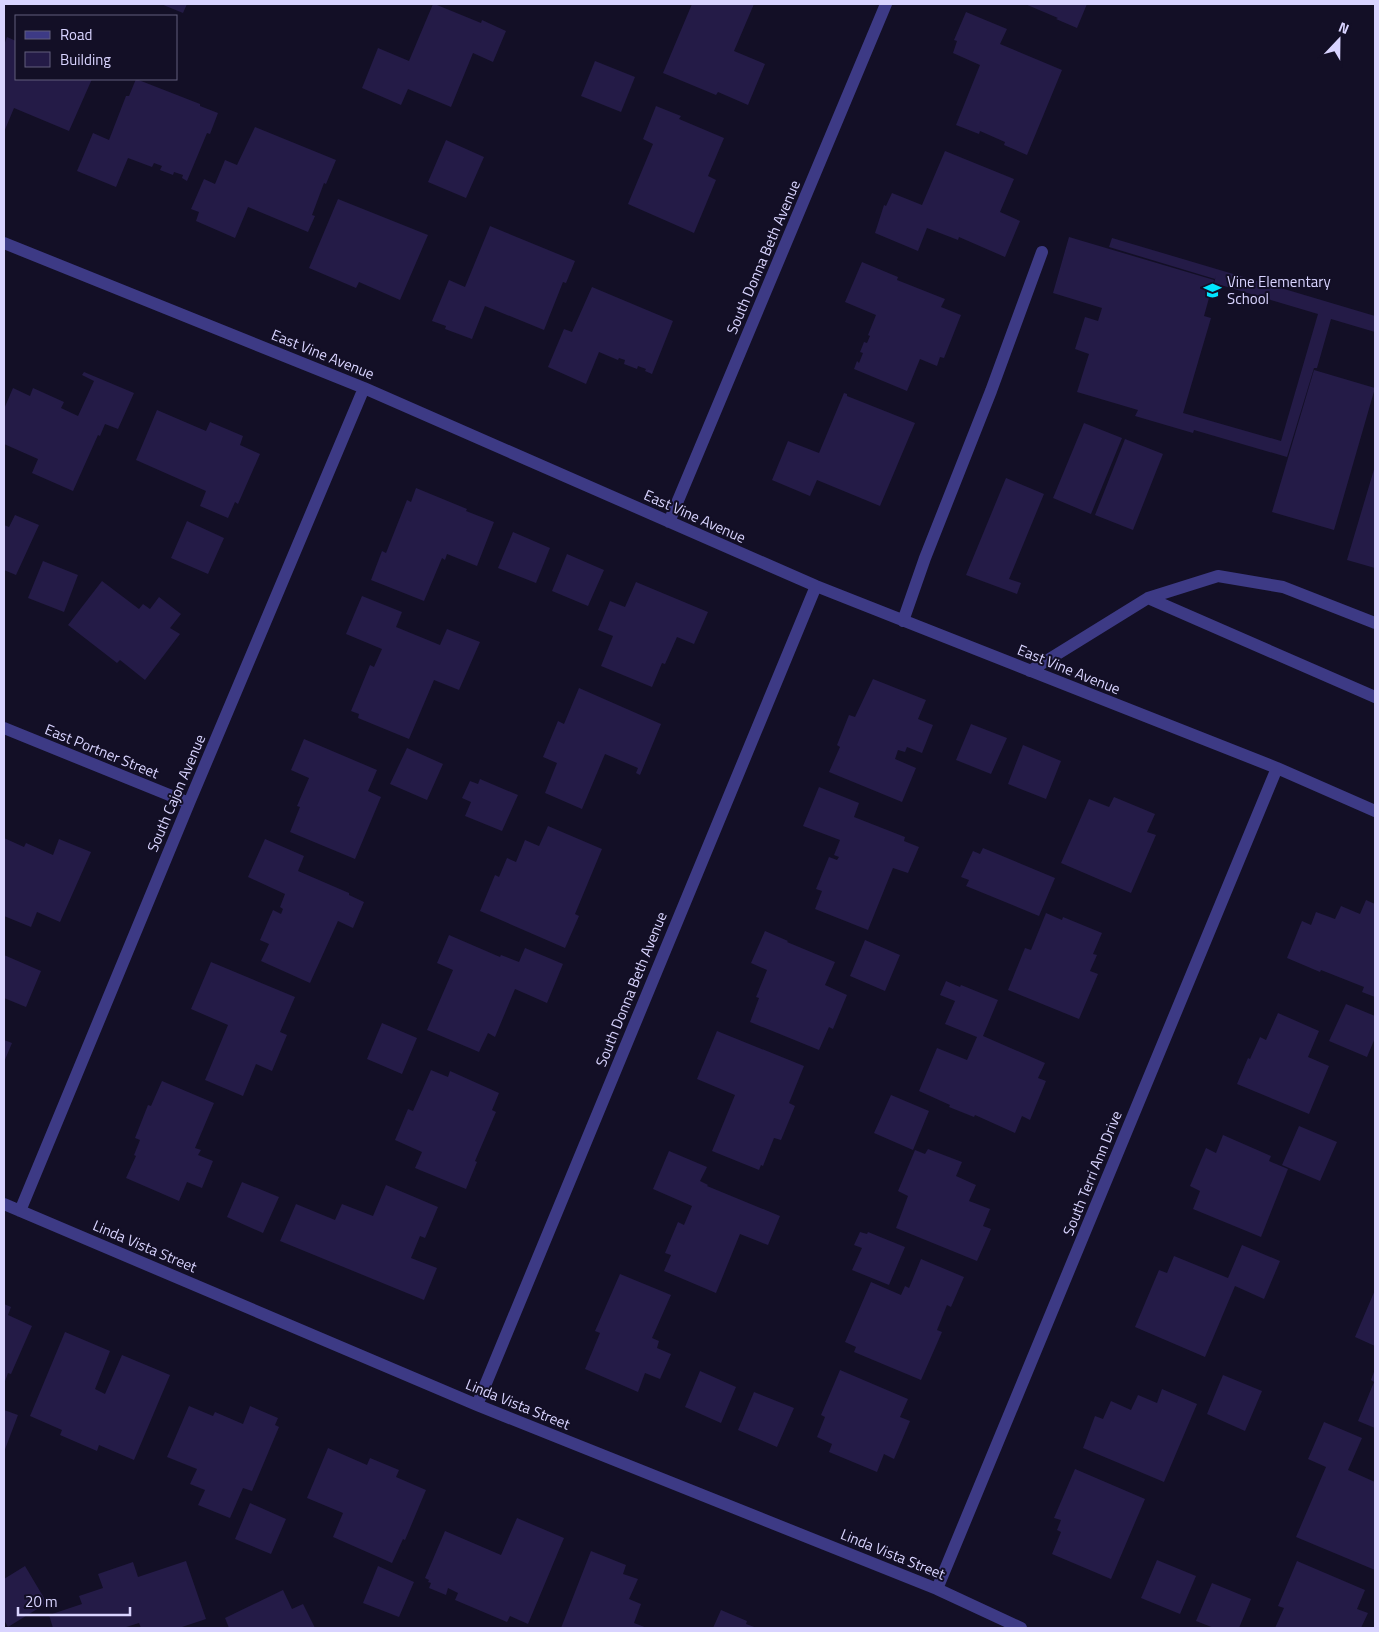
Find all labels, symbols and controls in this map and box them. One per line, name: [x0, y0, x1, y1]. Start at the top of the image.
legend: [15, 15, 178, 80]
north arrow: [1314, 15, 1364, 65]
text: N: [1336, 16, 1352, 39]
text: Road: [60, 23, 92, 46]
text: Building: [60, 48, 111, 71]
street label: South Donna Beth Avenue: [720, 176, 806, 338]
place label: Vine Elementary School: [1227, 270, 1331, 310]
school or university icon: Vine Elementary School: [1203, 280, 1223, 300]
street label: East Vine Avenue: [268, 323, 378, 385]
street label: East Vine Avenue: [640, 483, 750, 549]
street label: East Vine Avenue: [1014, 638, 1124, 700]
street label: East Portner Street: [41, 718, 163, 785]
street label: South Cajon Avenue: [141, 731, 211, 855]
street label: South Donna Beth Avenue: [589, 908, 673, 1070]
street label: South Terri Ann Drive: [1056, 1107, 1128, 1239]
street label: Linda Vista Street: [89, 1214, 201, 1279]
street label: Linda Vista Street: [462, 1373, 574, 1436]
street label: Linda Vista Street: [837, 1523, 949, 1586]
scale bar: [18, 1584, 130, 1616]
text: 20 m: [25, 1590, 58, 1613]

